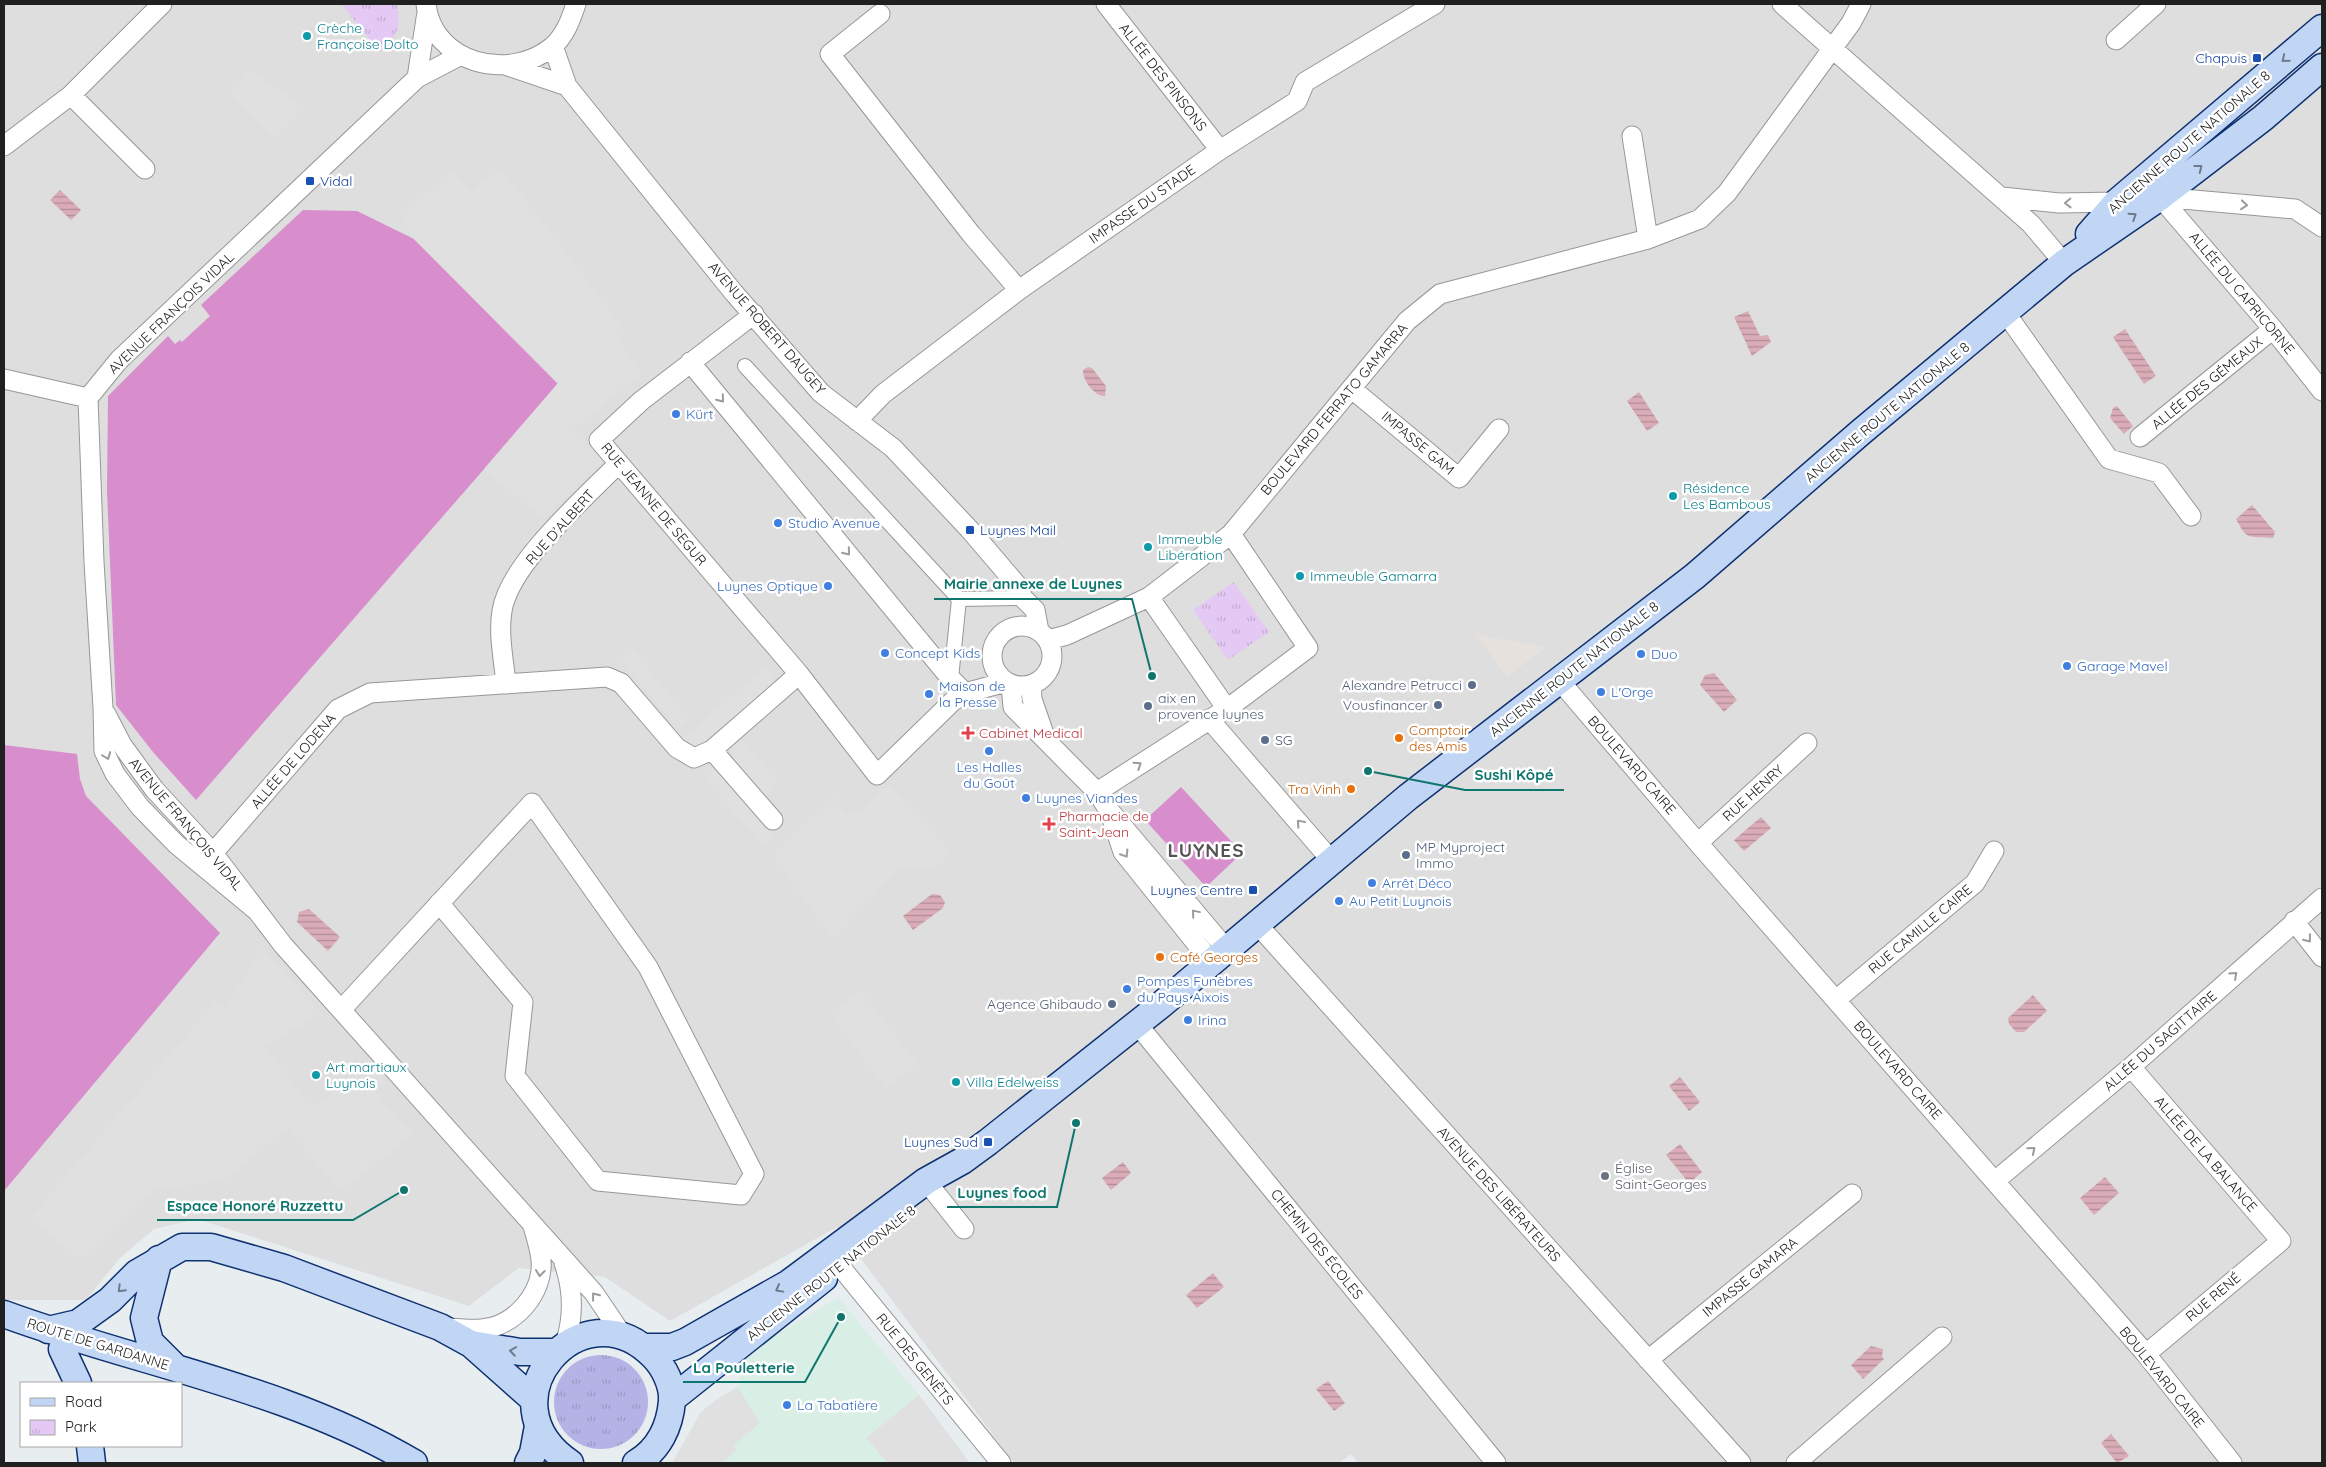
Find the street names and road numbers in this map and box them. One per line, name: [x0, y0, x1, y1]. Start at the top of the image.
street label: ALLÉE DES PINSONS: [1115, 19, 1211, 135]
street label: ANCIENNE ROUTE NATIONALE 8: [2104, 67, 2274, 217]
street label: IMPASSE DU STADE: [1085, 160, 1199, 248]
street label: ALLÉE DU CAPRICORNE: [2185, 228, 2299, 358]
street label: AVENUE FRANÇOIS VIDAL: [104, 248, 238, 378]
street label: AVENUE ROBERT DAUGEY: [704, 258, 830, 398]
street label: BOULEVARD FERRATO GAMARRA: [1257, 319, 1411, 499]
street label: ALLÉE DES GÉMEAUX: [2148, 332, 2267, 433]
street label: ANCIENNE ROUTE NATIONALE 8: [1801, 338, 1973, 486]
street label: IMPASSE GAM: [1378, 407, 1458, 479]
street label: RUE JEANNE DE SEGUR: [597, 439, 711, 569]
street label: RUE D’ALBERT: [522, 486, 598, 568]
street label: ANCIENNE ROUTE NATIONALE 8: [1486, 597, 1662, 741]
street label: ALLÉE DE LODENA: [247, 710, 339, 812]
street label: BOULEVARD CAIRE: [1584, 712, 1680, 818]
street label: AVENUE FRANÇOIS VIDAL: [125, 754, 247, 895]
street label: RUE HENRY: [1719, 761, 1787, 825]
street label: RUE CAMILLE CAIRE: [1864, 880, 1976, 978]
street label: ALLÉE DU SAGITTAIRE: [2100, 987, 2220, 1095]
street label: BOULEVARD CAIRE: [1850, 1017, 1946, 1123]
street label: ALLÉE DE LA BALANCE: [2151, 1092, 2261, 1216]
street label: AVENUE DES LIBÉRATEURS: [1433, 1123, 1565, 1266]
street label: CHEMIN DES ÉCOLES: [1267, 1185, 1367, 1303]
street label: ANCIENNE ROUTE NATIONALE 8: [743, 1201, 919, 1345]
street label: IMPASSE GAMARA: [1699, 1233, 1801, 1321]
street label: RUE RENÉ: [2182, 1269, 2244, 1325]
street label: RUE DES GENÊTS: [872, 1309, 958, 1409]
street label: ROUTE DE GARDANNE: [25, 1314, 171, 1374]
street label: BOULEVARD CAIRE: [2116, 1323, 2208, 1431]

